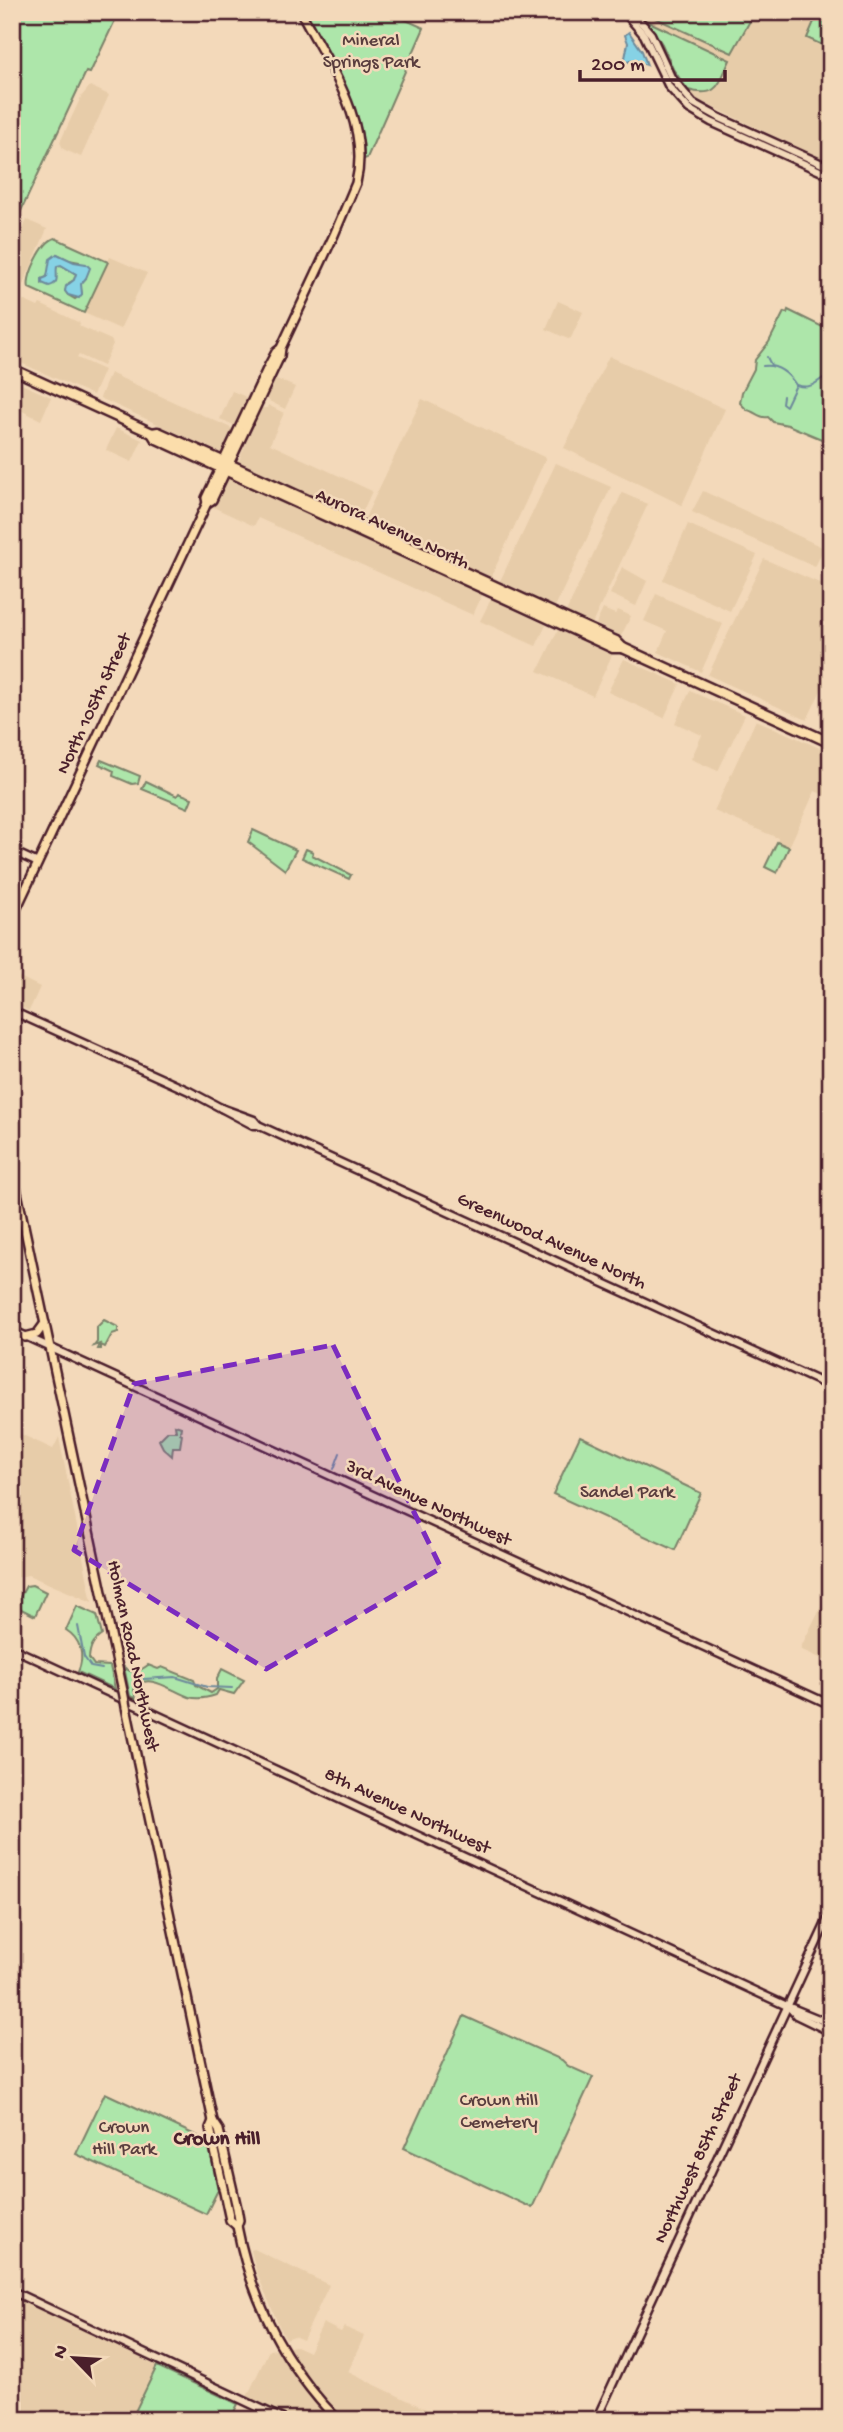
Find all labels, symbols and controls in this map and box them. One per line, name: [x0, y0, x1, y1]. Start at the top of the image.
park label: Mineral Springs Park: [323, 30, 421, 75]
scale bar: [580, 38, 726, 82]
text: 200 m: [591, 54, 645, 79]
street label: Aurora Avenue North: [311, 484, 473, 576]
street label: North 105th Street: [52, 628, 139, 778]
street label: Greenwood Avenue North: [453, 1188, 649, 1296]
street label: 3rd Avenue Northwest: [341, 1455, 517, 1553]
park label: Sandel Park: [580, 1482, 676, 1505]
street label: Holman Road Northwest: [101, 1558, 164, 1756]
street label: 8th Avenue Northwest: [320, 1763, 496, 1862]
street label: Northwest 85th Street: [650, 2069, 749, 2247]
park label: Crown Hill Cemetery: [460, 2090, 538, 2135]
park label: Crown Hill Park: [92, 2117, 158, 2162]
district label: Crown Hill: [173, 2128, 261, 2153]
north arrow: [38, 2324, 108, 2394]
text: N: [49, 2342, 75, 2363]

